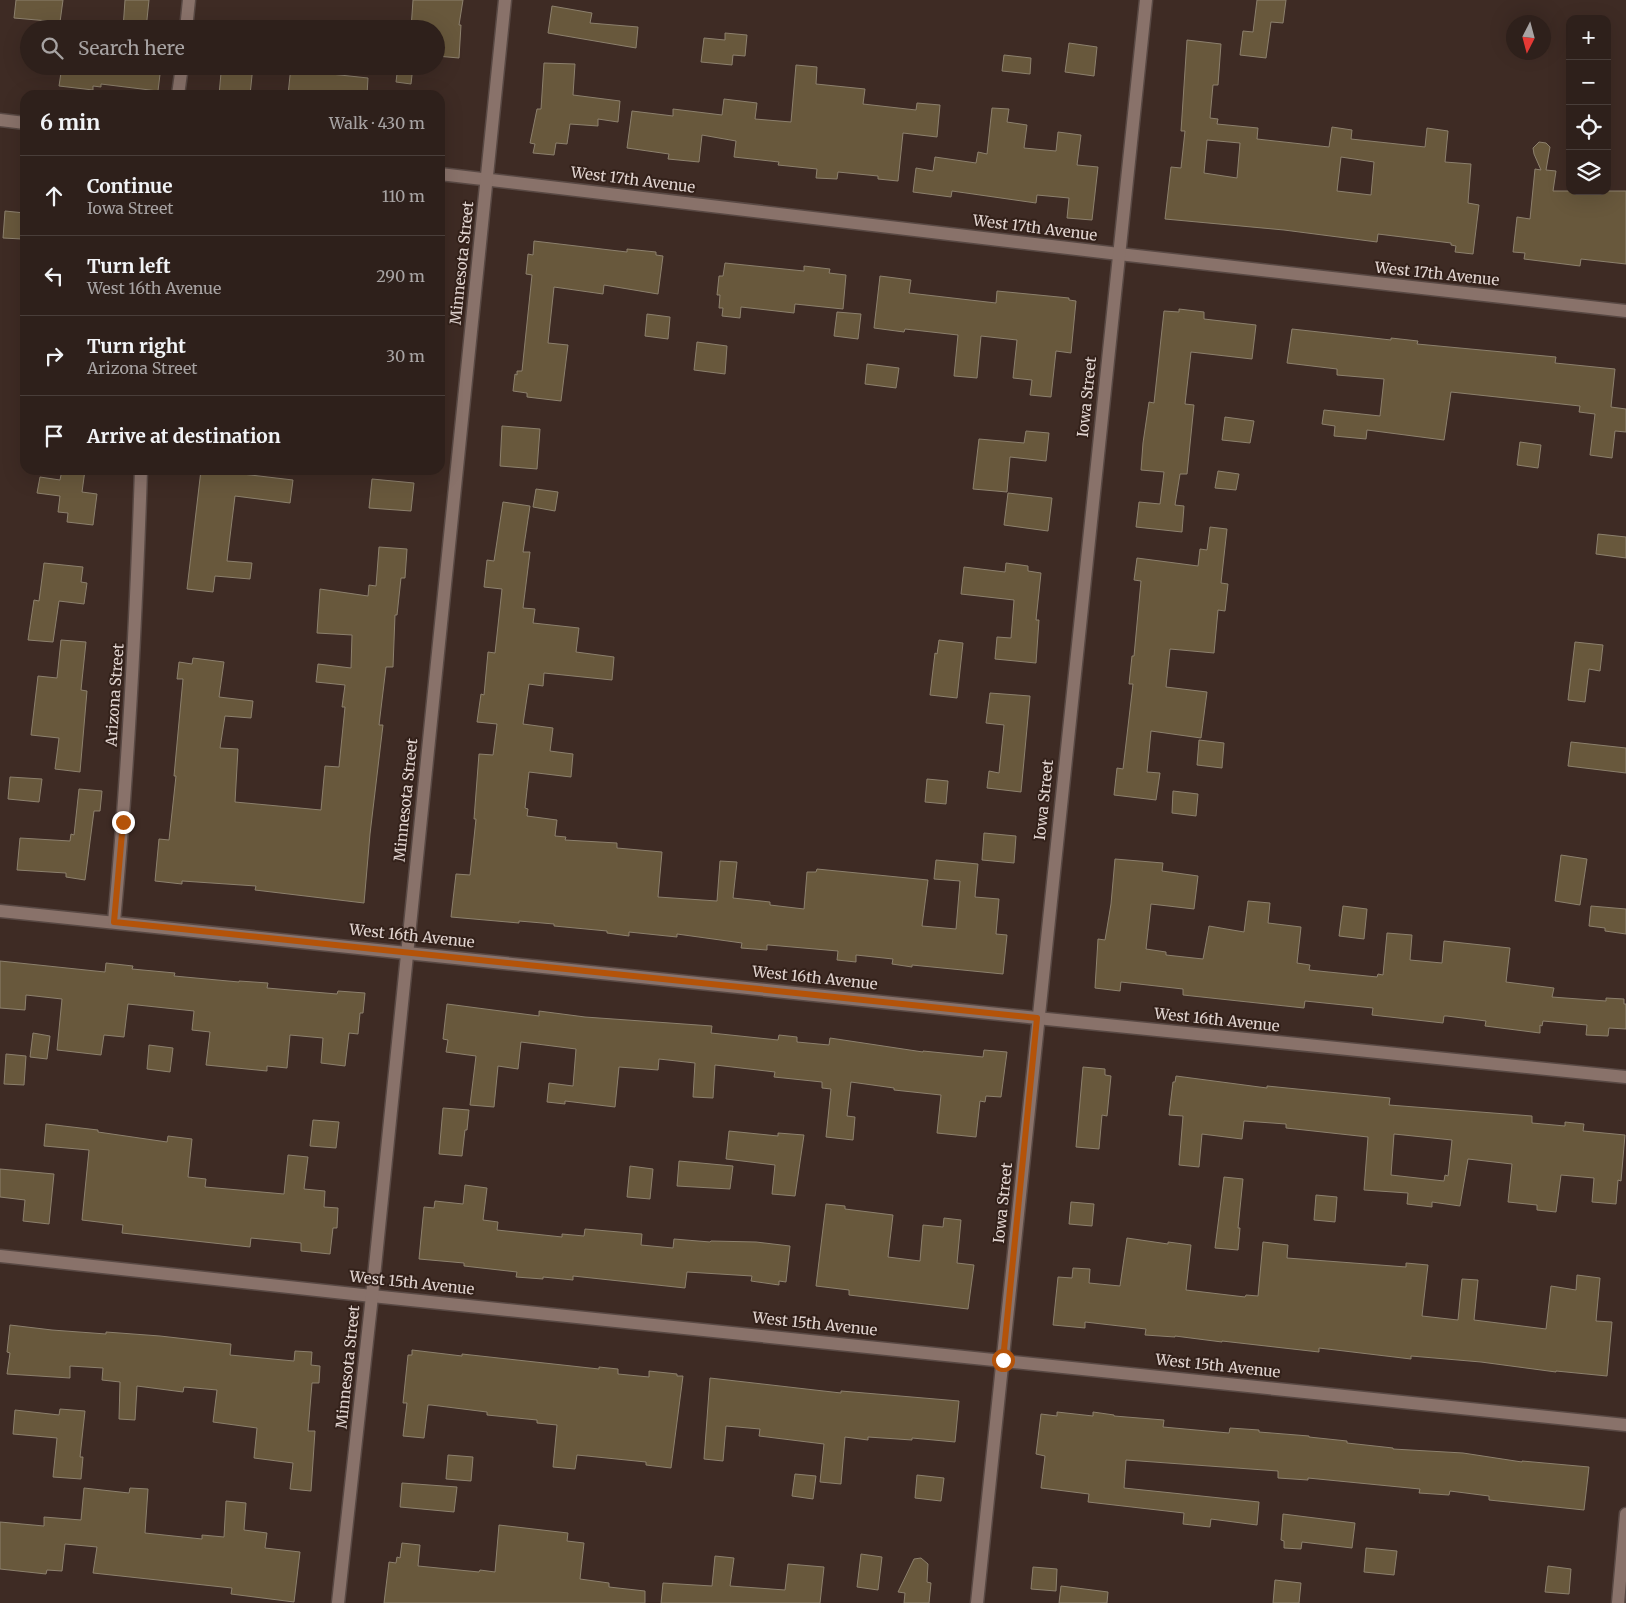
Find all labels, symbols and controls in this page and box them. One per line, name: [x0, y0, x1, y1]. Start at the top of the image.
north arrow: [1506, 15, 1551, 60]
map controls: [1566, 15, 1611, 195]
button: +: [1566, 15, 1611, 60]
search box: [20, 20, 445, 75]
icon: search: [38, 34, 66, 62]
text: Search here: [78, 36, 185, 60]
button: −: [1566, 60, 1611, 105]
button: locate: [1566, 105, 1611, 150]
text: 6 min: [40, 109, 100, 136]
text: Walk · 430 m: [329, 113, 425, 133]
button: layers: [1566, 150, 1611, 195]
street label: West 17th Avenue: [569, 162, 696, 197]
text: Continue: [87, 174, 173, 198]
icon: ahead: [40, 182, 68, 210]
text: 110 m: [382, 186, 425, 206]
text: Iowa Street: [87, 198, 174, 218]
street label: Minnesota Street: [446, 200, 477, 326]
street label: West 17th Avenue: [971, 210, 1098, 245]
text: Turn left: [87, 254, 171, 278]
street label: West 17th Avenue: [1373, 257, 1500, 290]
icon: left: [40, 262, 68, 290]
text: 290 m: [376, 266, 425, 286]
text: West 16th Avenue: [87, 278, 221, 298]
text: Turn right: [87, 334, 186, 358]
icon: right: [40, 342, 68, 370]
text: 30 m: [386, 346, 425, 366]
street label: Iowa Street: [1073, 355, 1100, 438]
text: Arizona Street: [87, 358, 197, 378]
icon: arrive: [40, 422, 68, 450]
text: Arrive at destination: [87, 424, 281, 448]
street label: Arizona Street: [101, 642, 128, 748]
street label: Minnesota Street: [390, 737, 421, 863]
street label: Iowa Street: [1030, 758, 1057, 841]
route end: [112, 811, 135, 834]
street label: West 16th Avenue: [347, 919, 476, 952]
street label: West 16th Avenue: [750, 961, 879, 994]
street label: West 16th Avenue: [1152, 1003, 1281, 1036]
street label: Iowa Street: [989, 1161, 1016, 1244]
street label: West 15th Avenue: [348, 1266, 476, 1299]
street label: Minnesota Street: [332, 1304, 363, 1430]
street label: West 15th Avenue: [751, 1307, 879, 1340]
route start: [992, 1349, 1015, 1372]
street label: West 15th Avenue: [1154, 1349, 1282, 1382]

